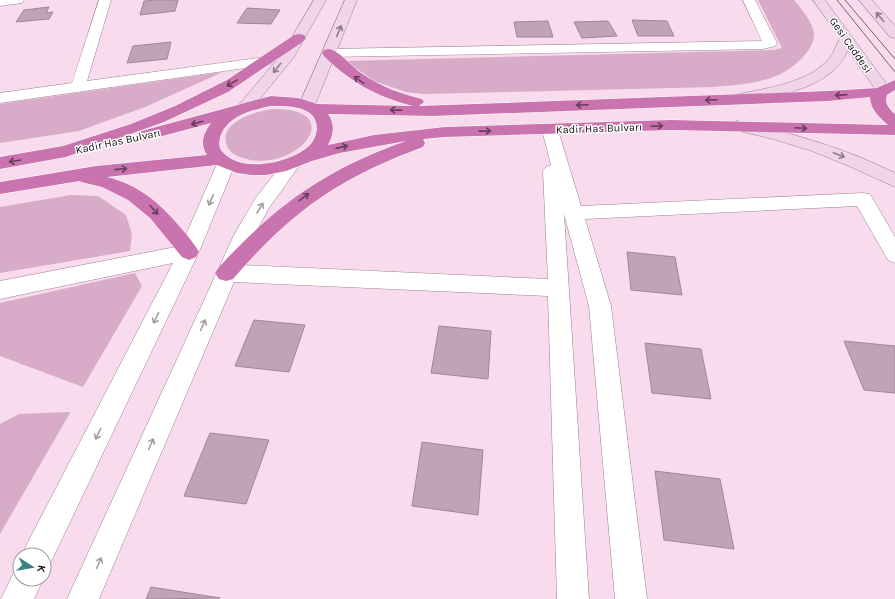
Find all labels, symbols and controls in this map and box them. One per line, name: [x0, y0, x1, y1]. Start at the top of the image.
one-way arrow: [875, 12, 885, 22]
street label: Gesi Caddesi: [827, 15, 875, 76]
one-way arrow: [335, 25, 343, 37]
one-way arrow: [273, 63, 282, 74]
one-way arrow: [353, 76, 364, 84]
one-way arrow: [227, 79, 238, 87]
one-way arrow: [835, 91, 848, 98]
one-way arrow: [705, 96, 718, 104]
one-way arrow: [576, 101, 589, 109]
one-way arrow: [390, 107, 403, 114]
one-way arrow: [190, 120, 203, 127]
street label: Kadir Has Bulvarı: [556, 120, 642, 137]
one-way arrow: [650, 122, 663, 130]
one-way arrow: [794, 124, 807, 131]
street label: Kadir Has Bulvarı: [75, 126, 162, 157]
one-way arrow: [478, 127, 491, 135]
one-way arrow: [336, 142, 349, 150]
one-way arrow: [832, 152, 844, 160]
one-way arrow: [8, 157, 21, 165]
one-way arrow: [115, 165, 128, 172]
one-way arrow: [207, 193, 214, 205]
one-way arrow: [299, 193, 310, 201]
one-way arrow: [256, 202, 264, 214]
one-way arrow: [149, 205, 158, 215]
one-way arrow: [152, 311, 159, 323]
one-way arrow: [200, 320, 207, 332]
one-way arrow: [94, 428, 102, 440]
one-way arrow: [148, 439, 155, 451]
north arrow: [12, 547, 52, 587]
one-way arrow: [96, 558, 103, 570]
text: K: [34, 564, 48, 574]

